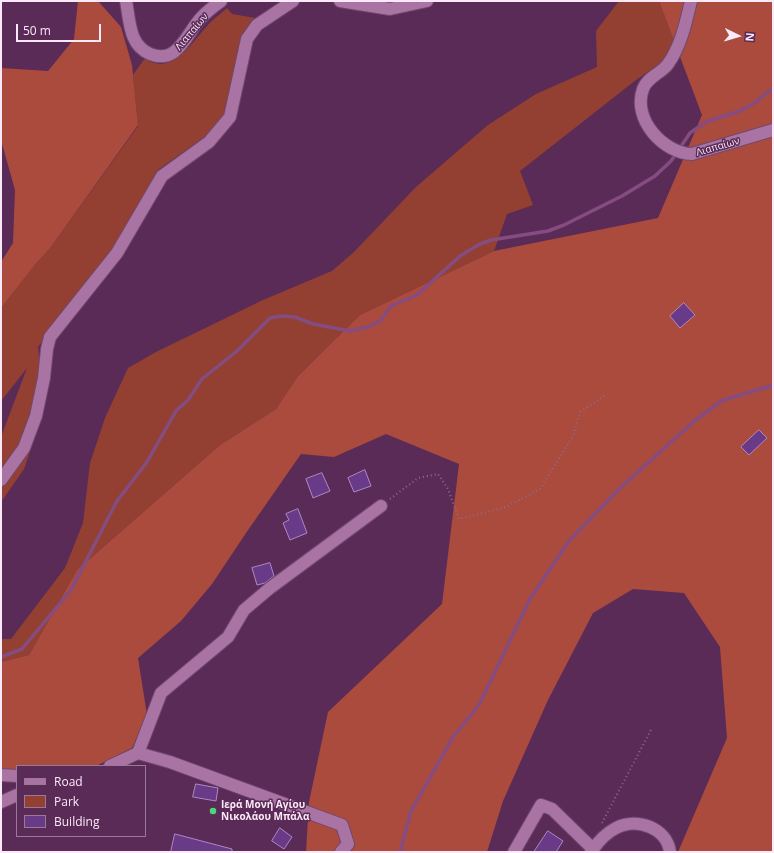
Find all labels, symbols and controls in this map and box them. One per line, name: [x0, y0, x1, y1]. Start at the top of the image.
street label: Λιαπαίων: [173, 11, 211, 53]
scale bar: [18, 16, 103, 42]
north arrow: [718, 16, 758, 56]
text: 50 m: [23, 22, 51, 39]
text: N: [743, 32, 758, 42]
street label: Λιαπαίων: [695, 135, 741, 159]
legend: [16, 765, 146, 837]
text: Road: [54, 773, 83, 790]
text: Park: [54, 793, 79, 810]
place label: Ιερά Μονή Αγίου Νικολάου Μπάλα: [221, 799, 309, 822]
marker: Ιερά Μονή Αγίου Νικολάου Μπάλα: [208, 806, 218, 816]
text: Building: [54, 813, 99, 830]

